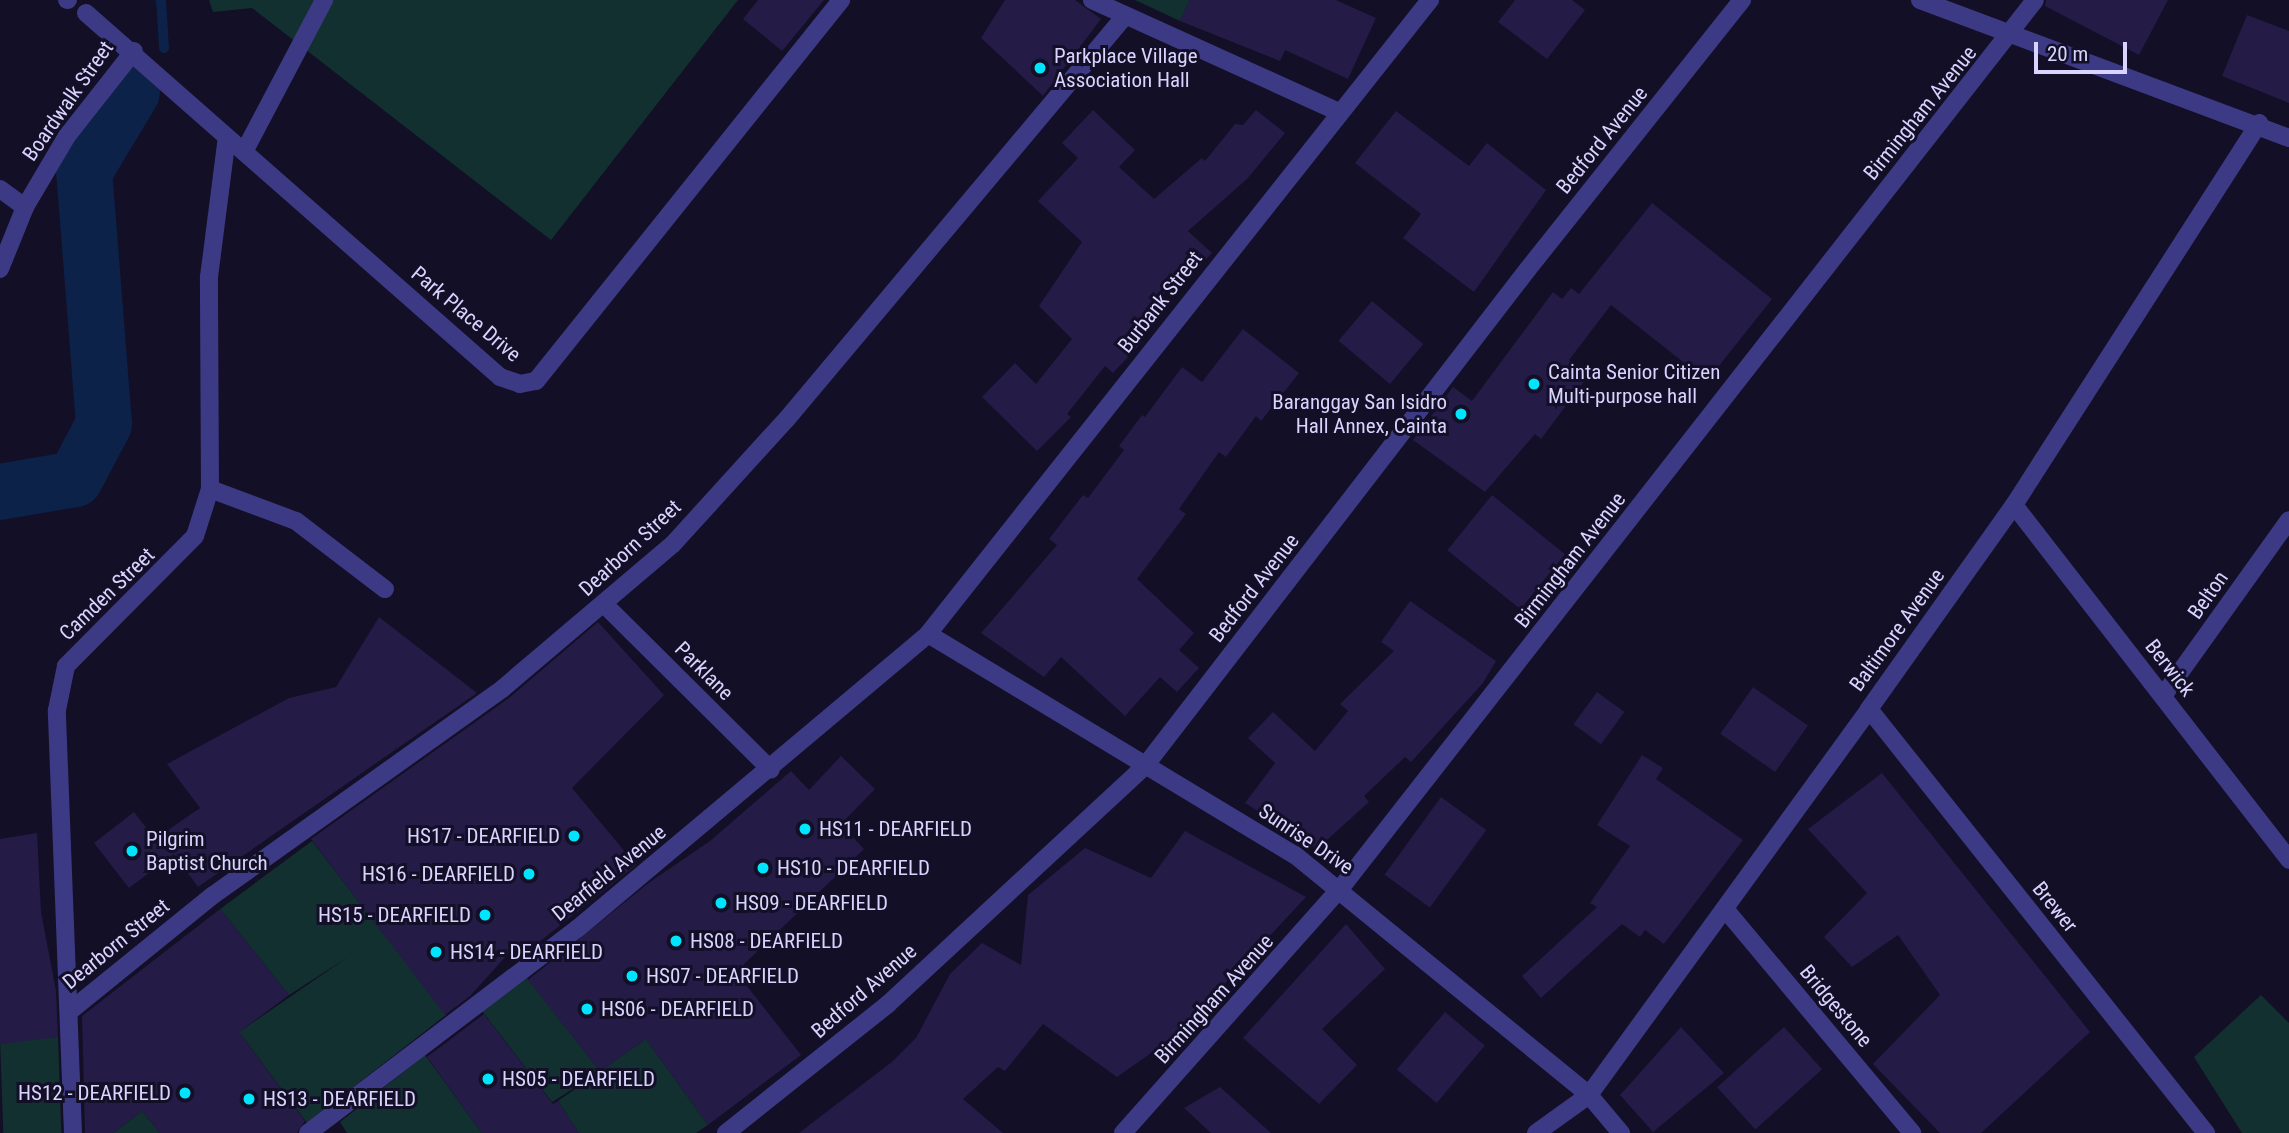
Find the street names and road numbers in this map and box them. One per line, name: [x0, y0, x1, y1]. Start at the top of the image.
street label: Boardwalk Street: [17, 36, 119, 166]
street label: Birmingham Avenue: [1858, 41, 1982, 185]
street label: Bedford Avenue: [1551, 81, 1653, 199]
street label: Burbank Street: [1112, 246, 1208, 358]
street label: Park Place Drive: [406, 261, 526, 367]
street label: Birmingham Avenue: [1509, 487, 1631, 633]
street label: Dearborn Street: [574, 495, 686, 601]
street label: Bedford Avenue: [1204, 529, 1304, 647]
street label: Camden Street: [54, 542, 160, 646]
street label: Baltimore Avenue: [1844, 564, 1950, 696]
street label: Belton: [2183, 566, 2233, 624]
street label: Berwick: [2140, 634, 2200, 702]
street label: Parklane: [670, 637, 738, 705]
street label: Sunrise Drive: [1254, 798, 1358, 880]
street label: Dearfield Avenue: [547, 819, 671, 927]
street label: Brewer: [2027, 877, 2083, 937]
street label: Dearborn Street: [58, 893, 174, 995]
street label: Birmingham Avenue: [1149, 929, 1279, 1069]
street label: Bedford Avenue: [806, 939, 922, 1043]
street label: Bridgestone: [1794, 960, 1878, 1052]

